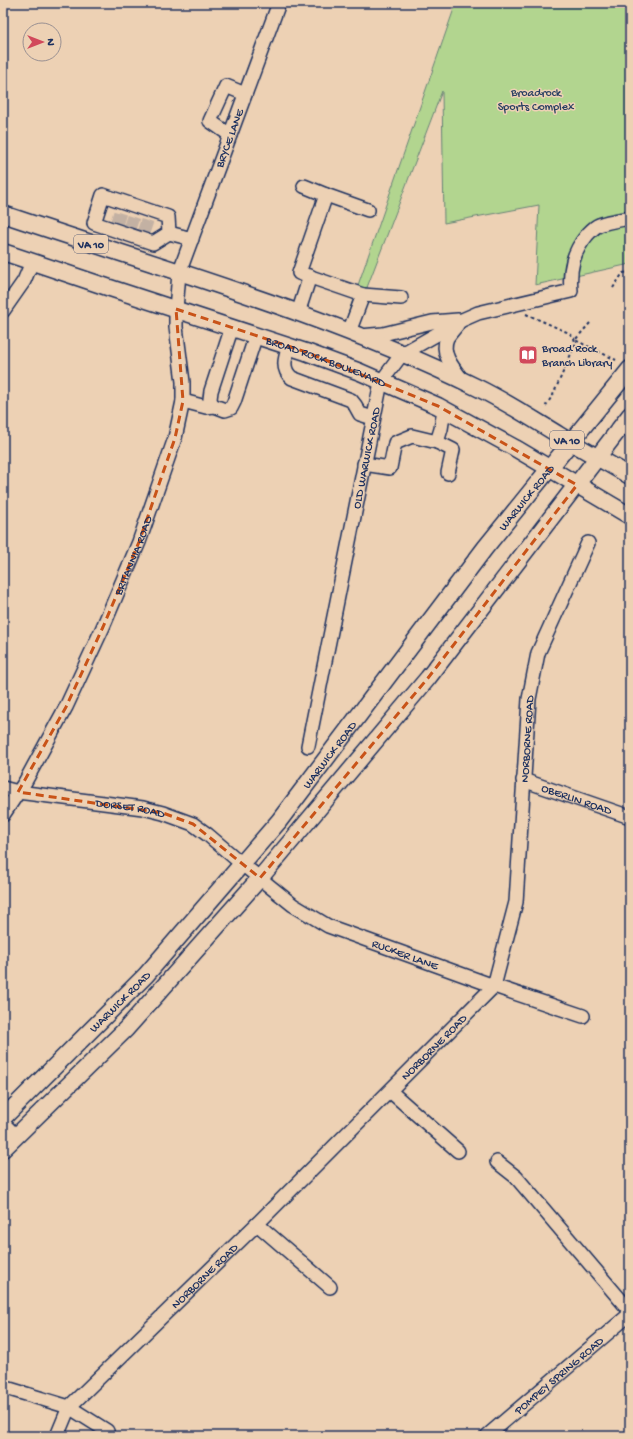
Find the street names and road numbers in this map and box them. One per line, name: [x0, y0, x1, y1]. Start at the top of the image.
street label: BRYCE LANE: [213, 107, 248, 171]
road number: VA 10: [74, 235, 108, 253]
street label: BROAD ROCK BOULEVARD: [263, 334, 388, 391]
street label: OLD WARWICK ROAD: [351, 406, 385, 510]
road number: VA 10: [550, 431, 584, 449]
street label: WARWICK ROAD: [497, 462, 559, 534]
street label: BRITANNIA ROAD: [112, 514, 157, 599]
street label: NORBORNE ROAD: [519, 694, 539, 783]
street label: WARWICK ROAD: [301, 719, 361, 792]
street label: OBERLIN ROAD: [539, 782, 613, 819]
street label: DORSET ROAD: [94, 797, 166, 822]
street label: RUCKER LANE: [370, 937, 440, 974]
street label: WARWICK ROAD: [87, 969, 155, 1036]
street label: NORBORNE ROAD: [399, 1012, 471, 1084]
street label: NORBORNE ROAD: [169, 1241, 242, 1312]
street label: POMPEY SPRING ROAD: [512, 1334, 607, 1419]

